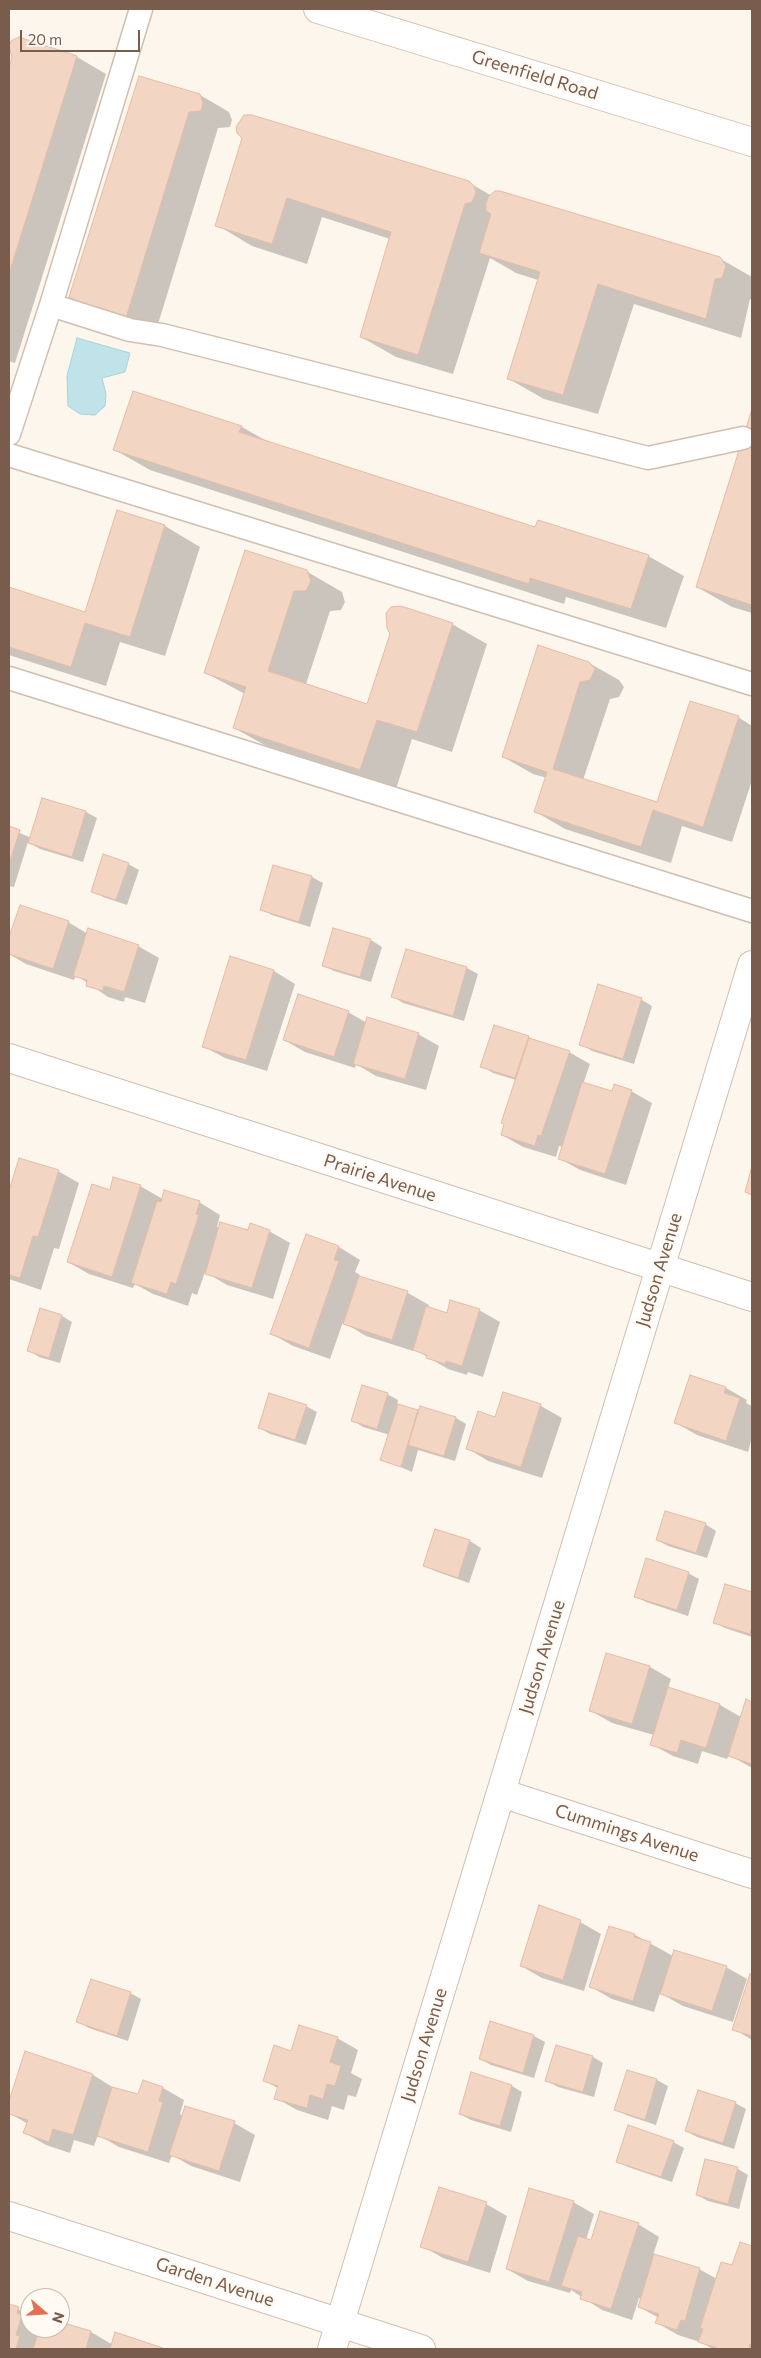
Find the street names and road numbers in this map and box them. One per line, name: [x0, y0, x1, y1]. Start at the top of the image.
street label: Greenfield Road: [469, 46, 601, 104]
street label: Prairie Avenue: [321, 1150, 439, 1206]
street label: Judson Avenue: [631, 1210, 687, 1330]
street label: Judson Avenue: [514, 1597, 570, 1717]
street label: Cummings Avenue: [552, 1800, 702, 1866]
street label: Judson Avenue: [396, 1985, 452, 2105]
street label: Garden Avenue: [153, 2253, 277, 2311]

